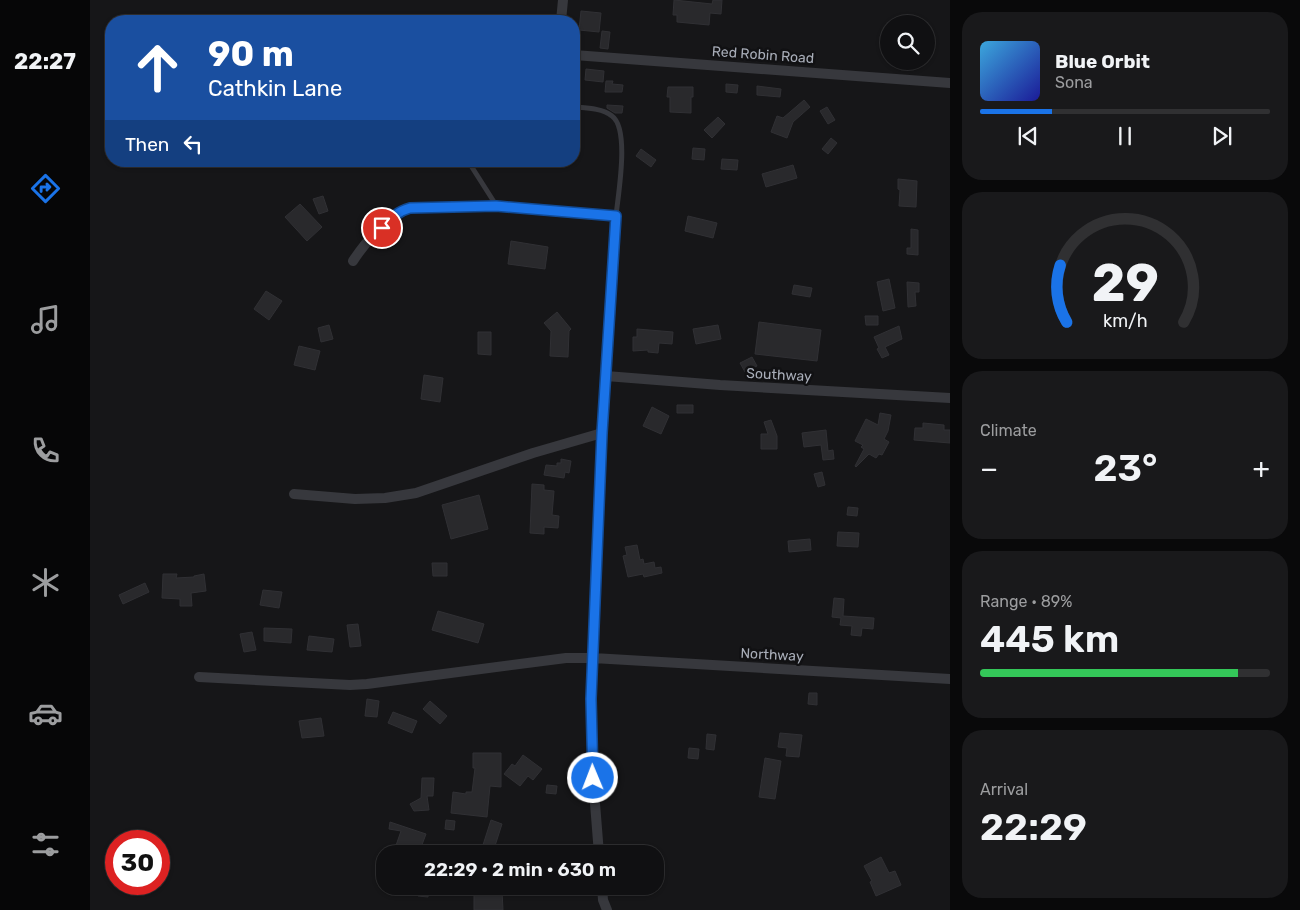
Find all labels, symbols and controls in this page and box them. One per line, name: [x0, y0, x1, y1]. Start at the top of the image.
map controls: [880, 15, 935, 70]
button: search: [880, 15, 935, 70]
text: 90 m: [208, 33, 294, 75]
icon: ahead: [125, 35, 190, 100]
street label: Red Robin Road: [711, 43, 815, 67]
text: 22:27: [14, 48, 76, 75]
text: Blue Orbit: [1055, 50, 1150, 73]
text: Sona: [1055, 73, 1093, 92]
text: Cathkin Lane: [208, 75, 342, 102]
icon: previous: [1014, 122, 1042, 150]
icon: pause: [1111, 122, 1139, 150]
icon: next: [1208, 122, 1236, 150]
icon: left: [179, 130, 207, 158]
text: Then: [125, 133, 169, 156]
icon: directions: [28, 171, 63, 206]
pin: [361, 207, 403, 249]
icon: arrive: [368, 214, 396, 242]
text: 29: [1091, 252, 1159, 314]
icon: music: [28, 302, 63, 337]
text: km/h: [1103, 310, 1147, 331]
street label: Southway: [746, 365, 812, 385]
text: Climate: [980, 421, 1037, 440]
icon: phone: [28, 433, 63, 468]
text: 23°: [1093, 445, 1157, 491]
text: −: [980, 452, 998, 485]
text: +: [1253, 452, 1270, 485]
icon: climate: [28, 565, 63, 600]
text: Range · 89%: [980, 592, 1072, 611]
text: 445 km: [980, 616, 1119, 662]
street label: Northway: [740, 645, 804, 665]
icon: car: [28, 696, 63, 731]
position arrow: [566, 751, 618, 803]
text: Arrival: [980, 780, 1028, 799]
text: 22:29: [980, 804, 1087, 850]
icon: filters: [28, 827, 63, 862]
speed limit sign: 30: [105, 830, 170, 895]
text: 22:29 · 2 min · 630 m: [424, 858, 616, 881]

